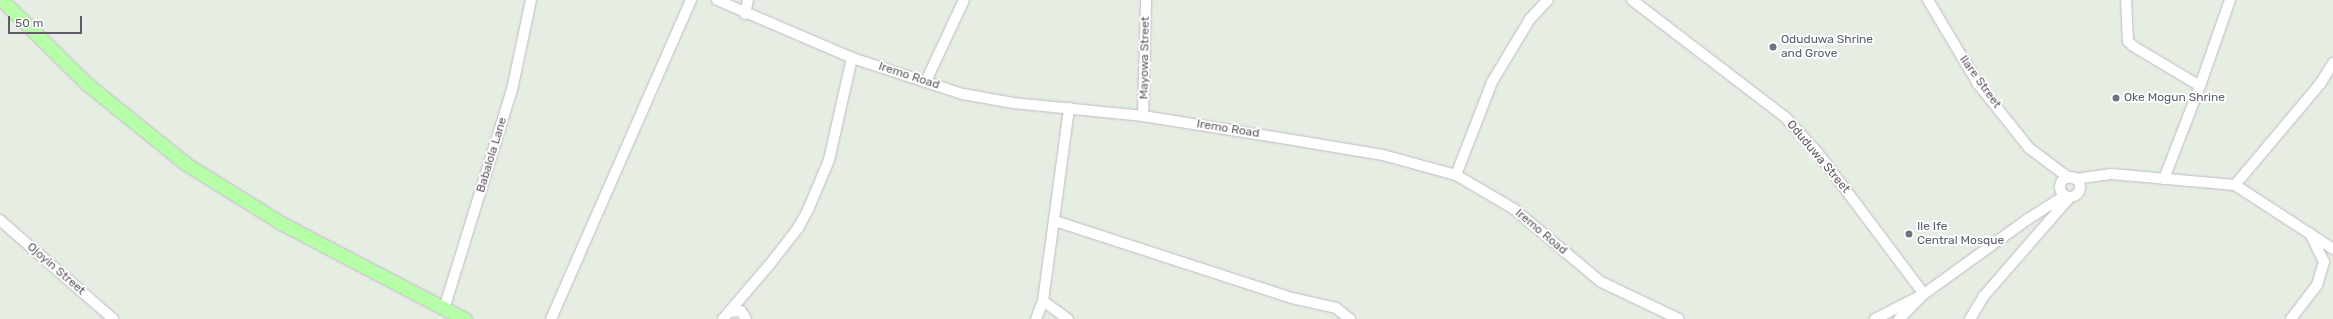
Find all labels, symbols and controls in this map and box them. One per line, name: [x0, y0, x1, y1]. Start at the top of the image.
scale bar: [10, 8, 84, 34]
text: 50 m: [15, 16, 43, 30]
street label: Mayowa Street: [1137, 16, 1153, 100]
place label: Oduduwa Shrine and Grove: [1781, 33, 1873, 61]
marker: Oduduwa Shrine and Grove: [1768, 42, 1778, 52]
street label: Ilare Street: [1956, 53, 2004, 111]
street label: Iremo Road: [877, 59, 941, 93]
place label: Oke Mogun Shrine: [2124, 91, 2225, 105]
marker: Oke Mogun Shrine: [2111, 93, 2121, 103]
street label: Babalola Lane: [474, 116, 510, 194]
street label: Iremo Road: [1196, 117, 1260, 141]
street label: Oduduwa Street: [1783, 118, 1853, 196]
street label: Iremo Road: [1512, 206, 1570, 258]
place label: Ile Ife Central Mosque: [1917, 220, 2004, 248]
marker: Ile Ife Central Mosque: [1904, 229, 1914, 239]
street label: Ojoyin Street: [24, 240, 88, 298]

